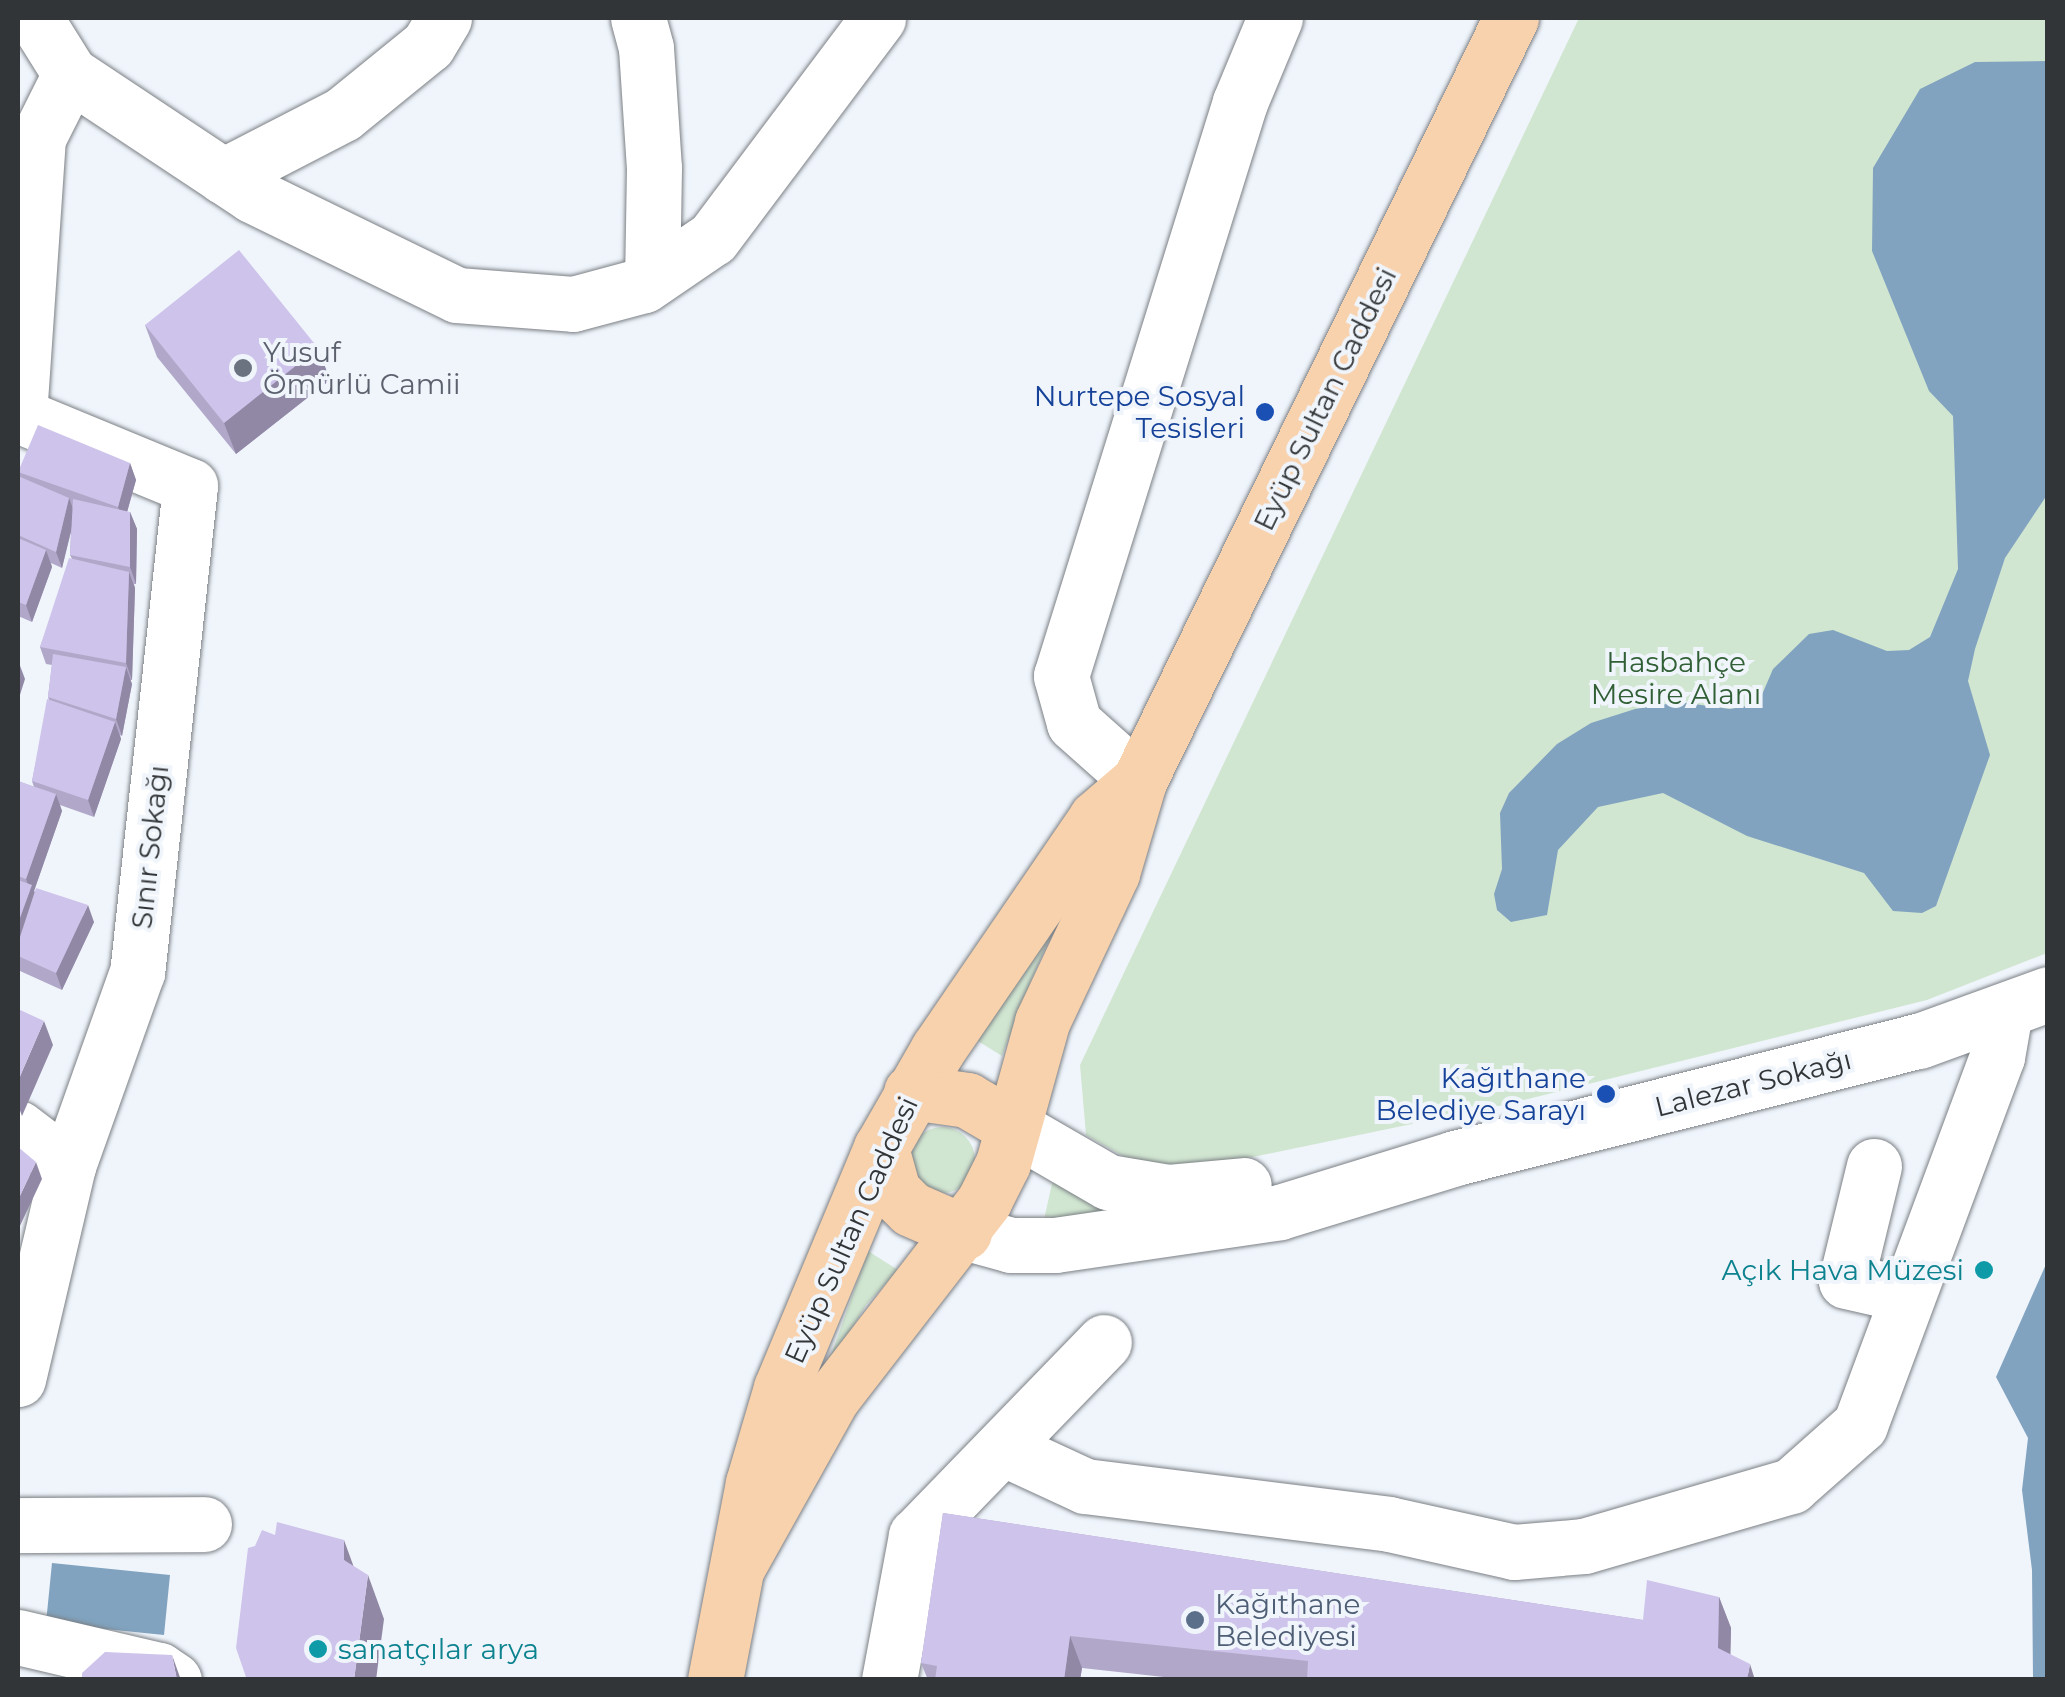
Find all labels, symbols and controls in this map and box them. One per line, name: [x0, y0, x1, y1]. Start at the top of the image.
street label: Eyüp Sultan Caddesi: [1247, 262, 1403, 536]
place label: Yusuf Ömürlü Camii: [263, 335, 461, 401]
marker: Yusuf Ömürlü Camii: [232, 357, 254, 379]
place label: Nurtepe Sosyal Tesisleri: [1034, 379, 1245, 445]
marker: Nurtepe Sosyal Tesisleri: [1254, 401, 1276, 423]
park label: Hasbahçe Mesire Alanı: [1591, 645, 1761, 711]
street label: Sınır Sokağı: [125, 764, 175, 930]
street label: Lalezar Sokağı: [1651, 1042, 1855, 1124]
place label: Kağıthane Belediye Sarayı: [1376, 1061, 1586, 1127]
marker: Kağıthane Belediye Sarayı: [1595, 1083, 1617, 1105]
street label: Eyüp Sultan Caddesi: [777, 1092, 925, 1368]
place label: Açık Hava Müzesi: [1721, 1253, 1964, 1287]
marker: Açık Hava Müzesi: [1973, 1259, 1995, 1281]
place label: Kağıthane Belediyesi: [1215, 1587, 1360, 1653]
marker: Kağıthane Belediyesi: [1184, 1609, 1206, 1631]
place label: sanatçılar arya: [338, 1632, 539, 1666]
marker: sanatçılar arya: [307, 1638, 329, 1660]

